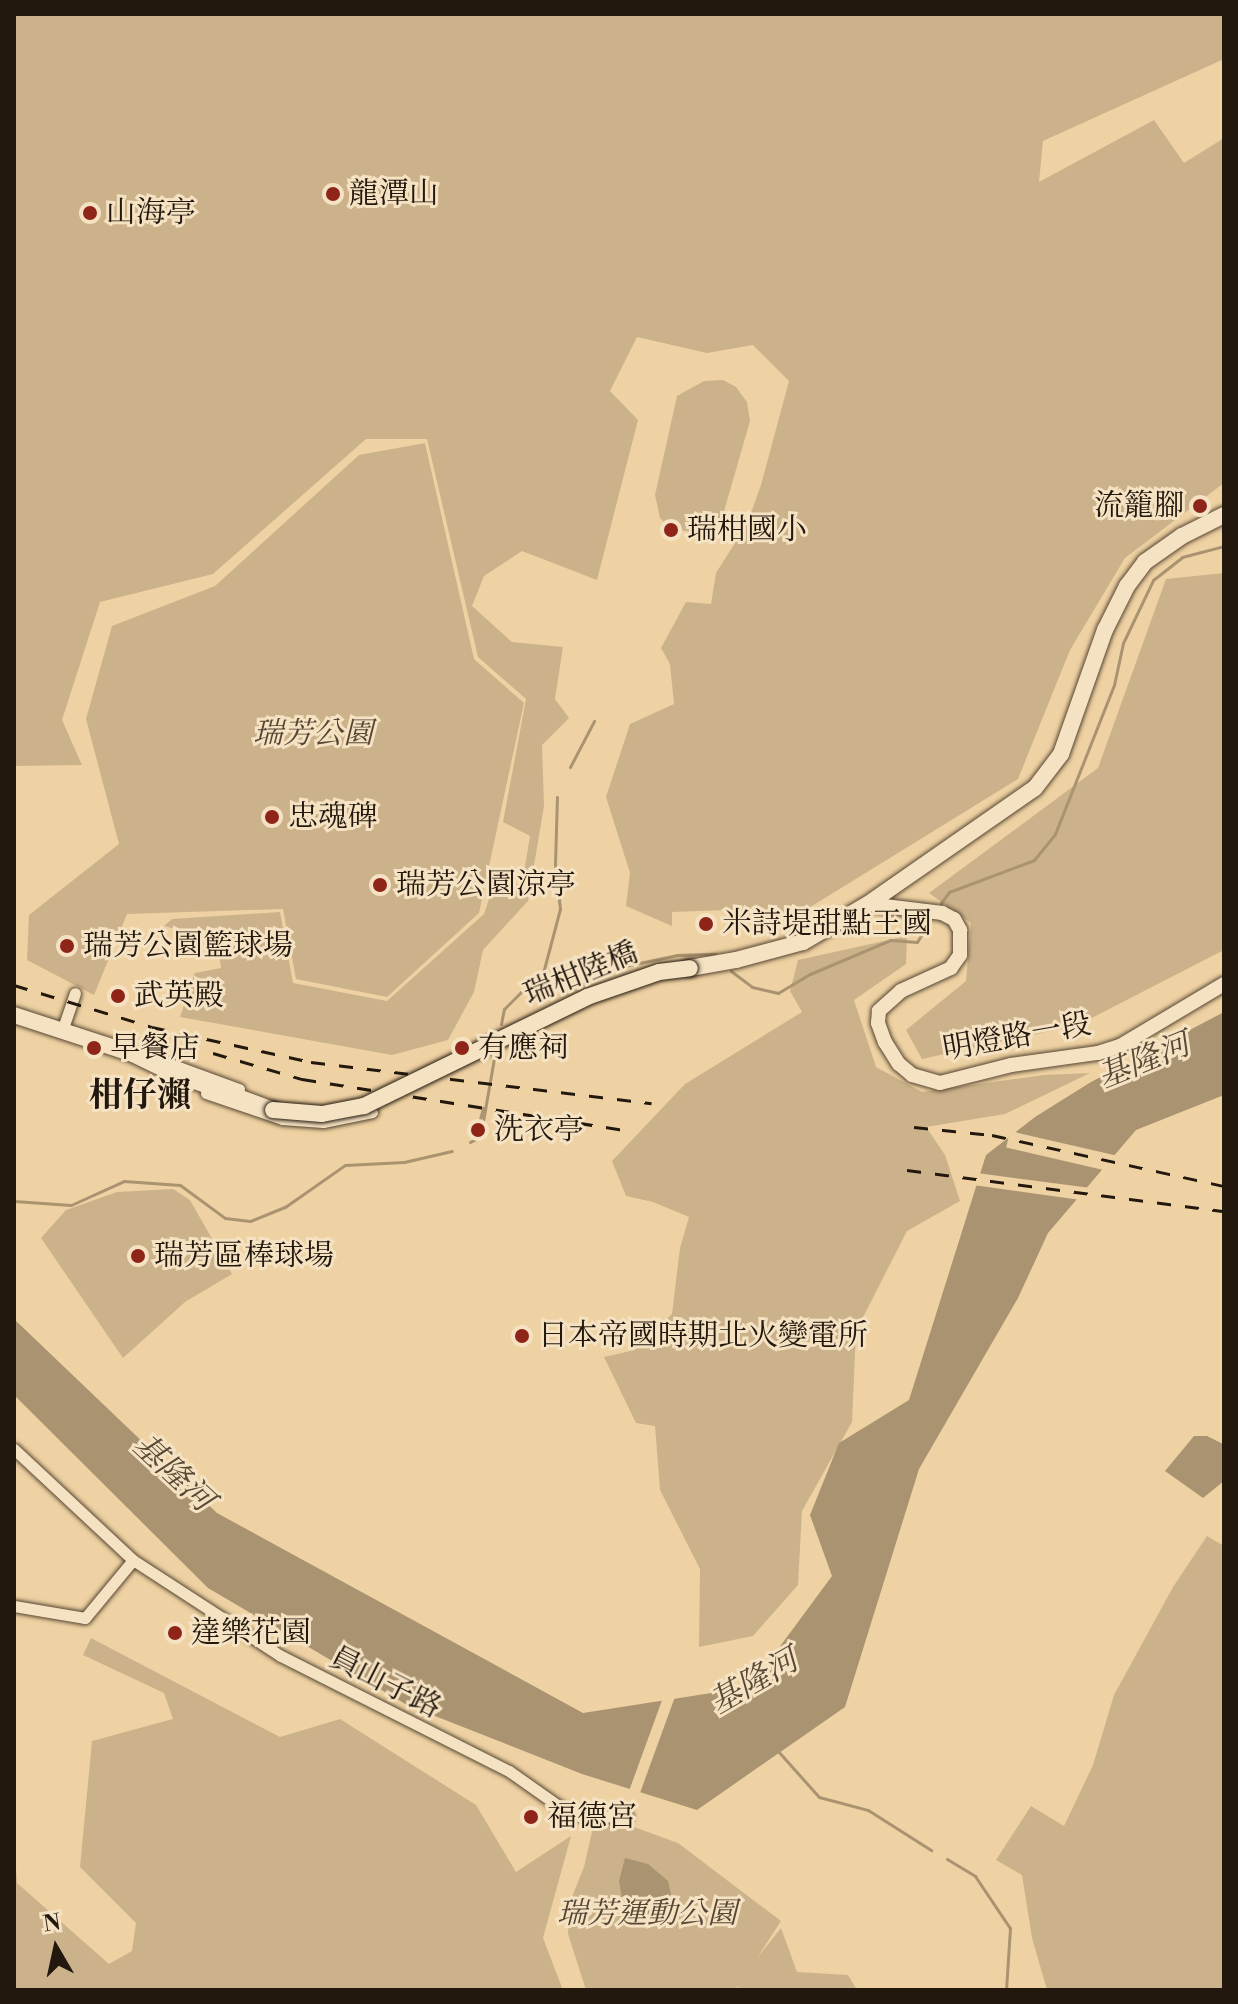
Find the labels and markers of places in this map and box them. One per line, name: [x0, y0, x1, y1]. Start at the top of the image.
place label: 龍潭山: [349, 176, 439, 212]
marker: 龍潭山: [324, 185, 342, 203]
place label: 山海亭: [106, 195, 196, 231]
marker: 山海亭: [81, 204, 99, 222]
place label: 流籠腳: [1094, 488, 1184, 524]
marker: 流籠腳: [1191, 497, 1209, 515]
place label: 瑞柑國小: [687, 512, 807, 548]
marker: 瑞柑國小: [662, 521, 680, 539]
place label: 忠魂碑: [288, 799, 378, 835]
marker: 忠魂碑: [263, 808, 281, 826]
place label: 瑞芳公園涼亭: [396, 867, 576, 903]
marker: 瑞芳公園涼亭: [371, 876, 389, 894]
place label: 米詩堤甜點王國: [722, 906, 932, 942]
marker: 米詩堤甜點王國: [697, 915, 715, 933]
place label: 瑞芳公園籃球場: [83, 928, 293, 964]
marker: 瑞芳公園籃球場: [58, 937, 76, 955]
place label: 武英殿: [134, 978, 224, 1014]
marker: 武英殿: [109, 987, 127, 1005]
place label: 早餐店: [110, 1030, 200, 1066]
place label: 有應祠: [478, 1030, 568, 1066]
marker: 早餐店: [85, 1039, 103, 1057]
marker: 有應祠: [453, 1039, 471, 1057]
place label: 洗衣亭: [494, 1112, 584, 1148]
marker: 洗衣亭: [469, 1121, 487, 1139]
place label: 瑞芳區棒球場: [154, 1238, 334, 1274]
marker: 瑞芳區棒球場: [129, 1247, 147, 1265]
place label: 日本帝國時期北火變電所: [538, 1318, 868, 1354]
marker: 日本帝國時期北火變電所: [513, 1327, 531, 1345]
place label: 達樂花園: [191, 1615, 311, 1651]
marker: 達樂花園: [166, 1624, 184, 1642]
place label: 福德宮: [547, 1799, 637, 1835]
marker: 福德宮: [522, 1808, 540, 1826]

